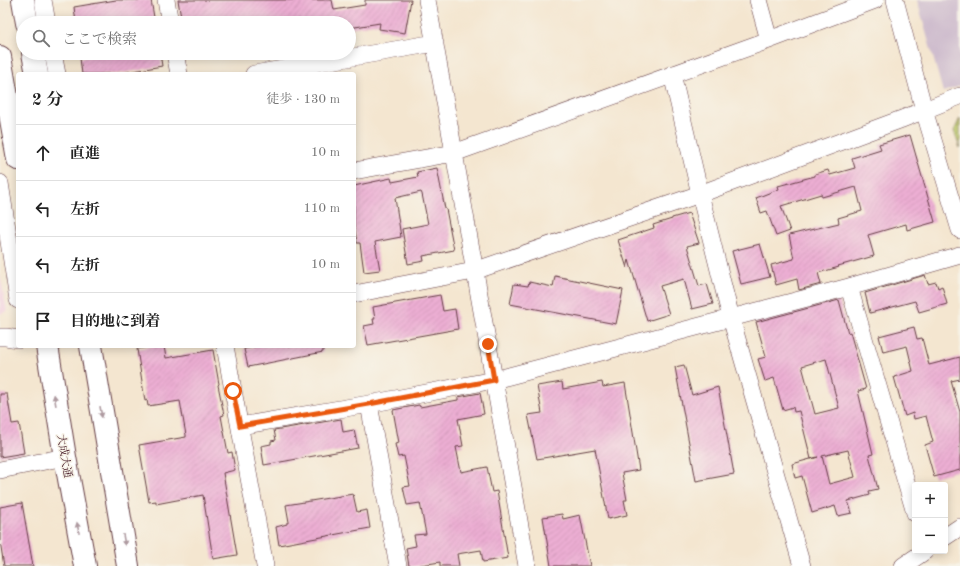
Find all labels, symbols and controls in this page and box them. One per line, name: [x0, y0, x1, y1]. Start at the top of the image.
search box: [16, 16, 356, 60]
icon: search: [30, 27, 52, 49]
text: ここで検索: [62, 33, 137, 48]
text: 2 分: [32, 92, 64, 109]
text: 徒歩 · 130 m: [266, 93, 340, 106]
icon: ahead: [32, 142, 54, 164]
text: 10 m: [311, 146, 340, 159]
text: 直進: [70, 147, 100, 162]
icon: left: [32, 198, 54, 220]
text: 110 m: [303, 202, 340, 215]
text: 左折: [70, 203, 100, 218]
icon: left: [32, 254, 54, 276]
text: 10 m: [311, 258, 340, 271]
text: 左折: [70, 259, 100, 274]
icon: arrive: [32, 310, 54, 332]
text: 目的地に到着: [70, 315, 160, 330]
route end: [479, 335, 497, 353]
route start: [224, 382, 242, 400]
one-way arrow: [52, 394, 58, 406]
one-way arrow: [99, 406, 105, 418]
street label: 大成大通: [54, 433, 75, 479]
map controls: [912, 482, 948, 554]
button: +: [912, 482, 948, 518]
button: −: [912, 518, 948, 554]
one-way arrow: [75, 522, 81, 534]
one-way arrow: [121, 534, 127, 546]

